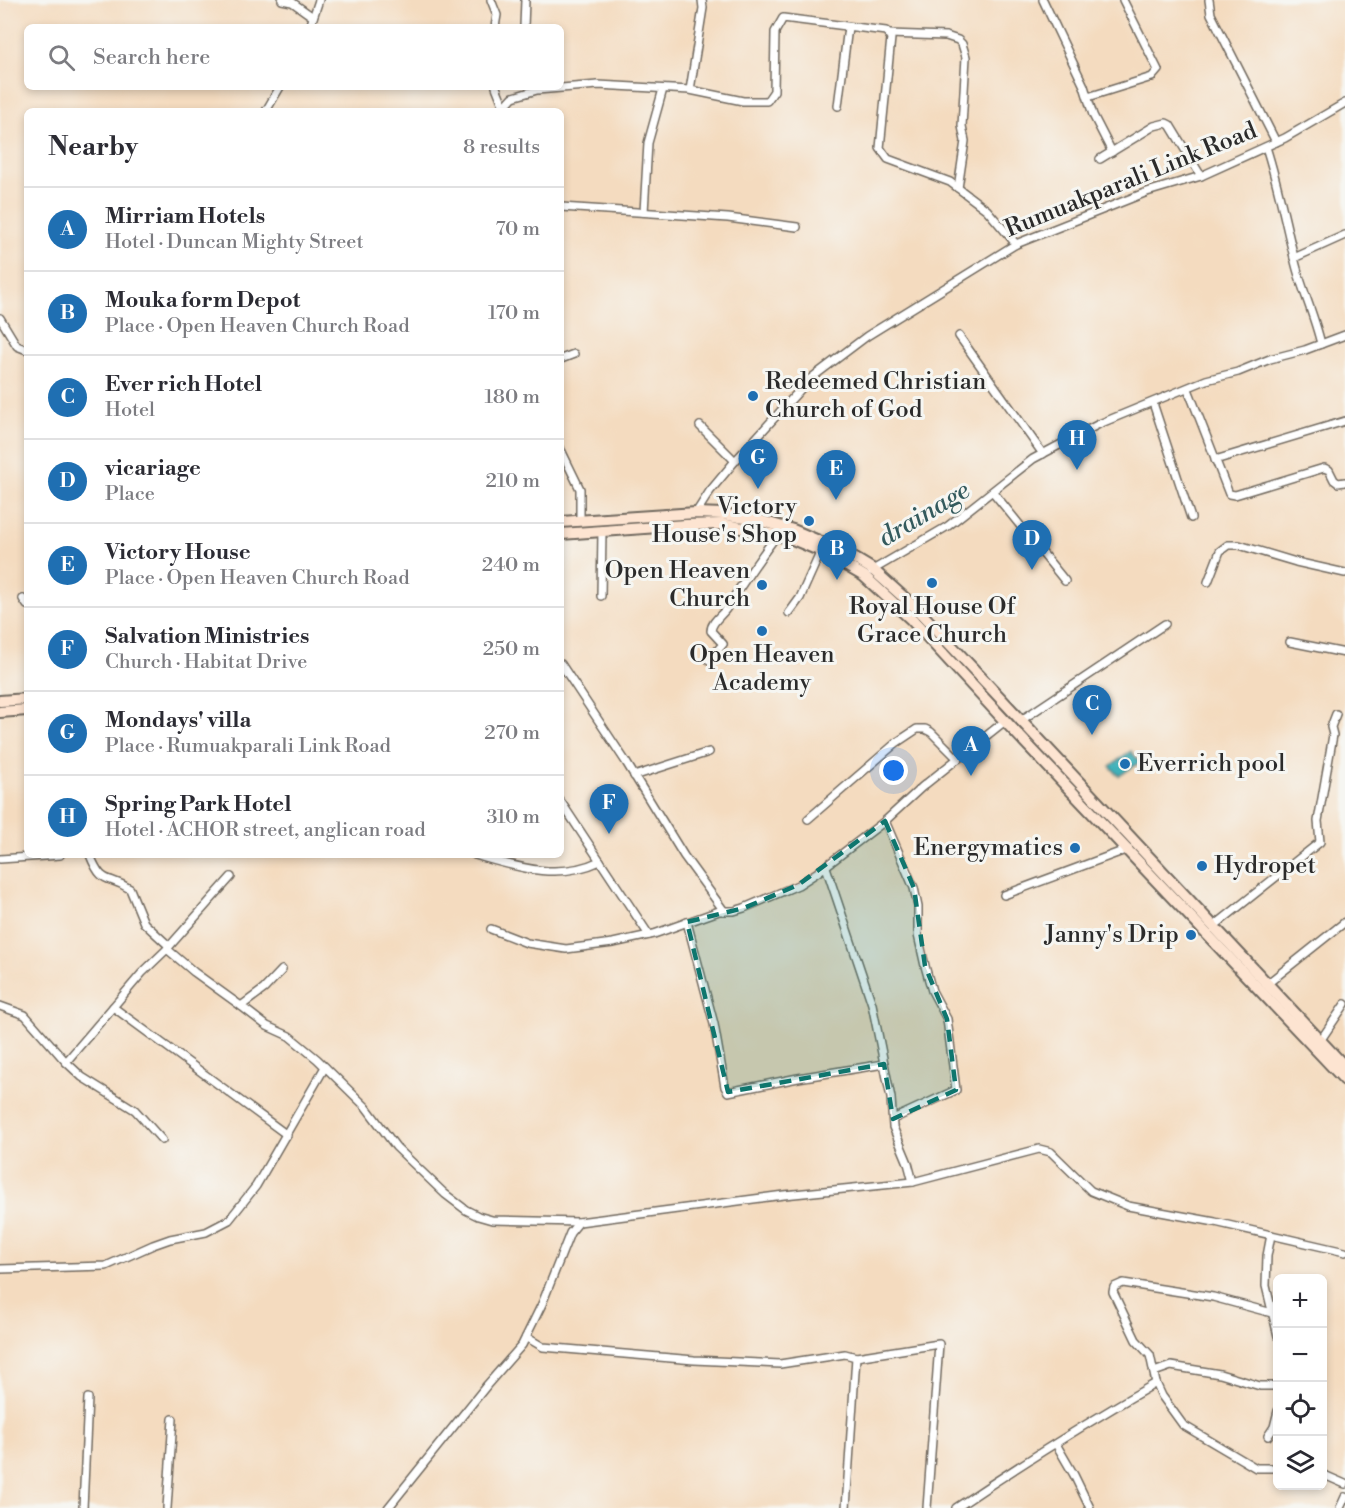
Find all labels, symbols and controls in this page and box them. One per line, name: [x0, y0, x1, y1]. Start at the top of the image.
search box: [24, 24, 564, 90]
icon: search: [45, 41, 78, 74]
text: Search here: [93, 44, 210, 71]
street label: Rumuakparali Link Road: [1001, 116, 1262, 244]
text: Nearby: [48, 131, 138, 163]
text: 8 results: [463, 135, 540, 160]
text: Mirriam Hotels: [105, 203, 265, 230]
text: A: [60, 217, 75, 242]
text: 70 m: [496, 217, 540, 242]
text: Hotel · Duncan Mighty Street: [105, 230, 364, 255]
text: Mouka form Depot: [105, 287, 300, 314]
text: B: [60, 301, 75, 326]
text: 170 m: [488, 301, 540, 326]
text: Place · Open Heaven Church Road: [105, 314, 410, 339]
place label: Redeemed Christian Church of God: [765, 367, 986, 425]
text: Ever rich Hotel: [105, 371, 262, 398]
text: C: [60, 385, 75, 410]
text: 180 m: [485, 385, 540, 410]
marker: Redeemed Christian Church of God: [746, 389, 760, 403]
text: Hotel: [105, 398, 155, 423]
pin: H: [1058, 420, 1096, 470]
pin: G: [738, 440, 777, 489]
pin: E: [816, 450, 856, 500]
text: vicariage: [105, 455, 201, 482]
text: D: [60, 469, 75, 494]
text: 210 m: [485, 469, 540, 494]
water label: drainage: [872, 474, 976, 554]
text: Place: [105, 482, 155, 507]
place label: Victory House's Shop: [652, 492, 797, 550]
marker: Victory House's Shop: [802, 514, 816, 528]
pin: D: [1012, 520, 1052, 570]
pin: B: [818, 530, 856, 580]
text: Victory House: [105, 539, 251, 566]
text: E: [61, 553, 74, 578]
text: 240 m: [482, 553, 540, 578]
place label: Open Heaven Church: [605, 556, 750, 614]
text: Place · Open Heaven Church Road: [105, 566, 410, 591]
marker: Royal House Of Grace Church: [925, 576, 939, 590]
marker: Open Heaven Church: [755, 578, 769, 592]
place label: Royal House Of Grace Church: [849, 592, 1017, 650]
text: Salvation Ministries: [105, 623, 309, 650]
marker: Open Heaven Academy: [755, 624, 769, 638]
text: F: [60, 637, 75, 662]
text: 250 m: [483, 637, 540, 662]
place label: Open Heaven Academy: [689, 640, 835, 698]
text: Church · Habitat Drive: [105, 650, 307, 675]
pin: C: [1072, 686, 1112, 735]
text: Mondays' villa: [105, 707, 251, 734]
text: G: [60, 721, 75, 746]
text: 270 m: [484, 721, 540, 746]
pin: A: [952, 726, 990, 776]
text: Place · Rumuakparali Link Road: [105, 734, 391, 759]
place label: Everrich pool: [1137, 749, 1285, 779]
your location: [879, 756, 908, 785]
marker: Everrich pool: [1118, 757, 1132, 771]
pin: F: [590, 784, 628, 834]
text: Spring Park Hotel: [105, 791, 291, 818]
text: H: [59, 805, 76, 830]
text: 310 m: [487, 805, 540, 830]
text: Hotel · ACHOR street, anglican road: [105, 818, 426, 843]
place label: Energymatics: [914, 833, 1063, 863]
marker: Energymatics: [1068, 841, 1082, 855]
place label: Hydropet: [1214, 851, 1316, 881]
marker: Hydropet: [1195, 859, 1209, 873]
place label: Janny's Drip: [1043, 920, 1179, 950]
marker: Janny's Drip: [1184, 928, 1198, 942]
map controls: [1273, 1274, 1327, 1490]
button: +: [1273, 1274, 1327, 1328]
button: −: [1273, 1328, 1327, 1382]
button: locate: [1273, 1382, 1327, 1436]
button: layers: [1273, 1436, 1327, 1490]

